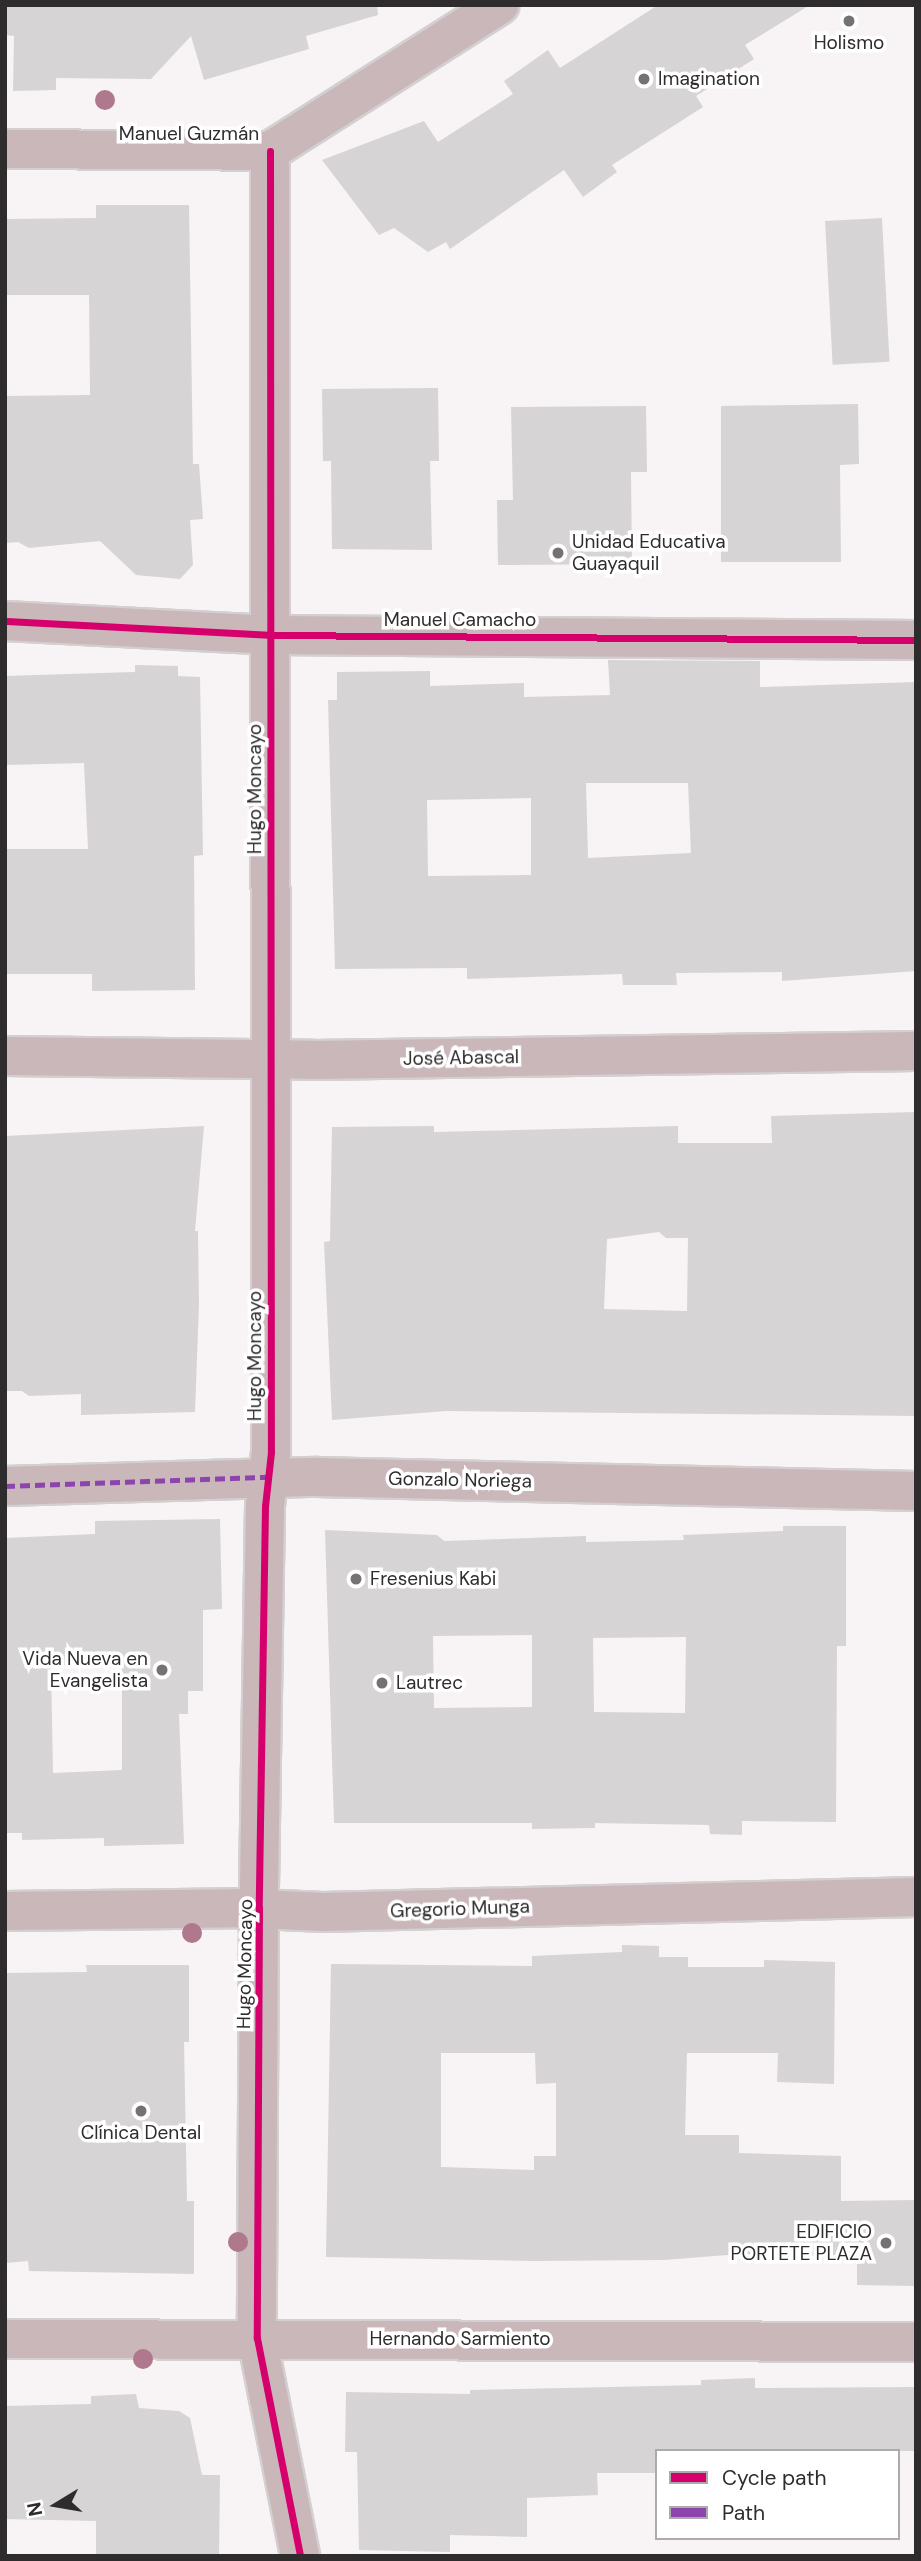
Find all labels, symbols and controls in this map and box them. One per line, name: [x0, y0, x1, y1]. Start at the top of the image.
marker: Holismo: [841, 13, 857, 29]
place label: Holismo: [814, 32, 884, 54]
place label: Imagination: [658, 68, 760, 90]
marker: Imagination: [636, 71, 652, 87]
street label: Manuel Guzmán: [119, 123, 259, 145]
place label: Unidad Educativa Guayaquil: [572, 531, 725, 575]
marker: Unidad Educativa Guayaquil: [550, 545, 566, 561]
street label: Manuel Camacho: [384, 609, 536, 631]
street label: Hugo Moncayo: [244, 724, 266, 854]
street label: José Abascal: [403, 1046, 519, 1070]
street label: Hugo Moncayo: [244, 1291, 266, 1421]
street label: Gonzalo Noriega: [388, 1467, 532, 1493]
place label: Fresenius Kabi: [370, 1568, 496, 1590]
marker: Fresenius Kabi: [348, 1571, 364, 1587]
place label: Vida Nueva en Evangelista: [22, 1648, 148, 1692]
marker: Vida Nueva en Evangelista: [154, 1662, 170, 1678]
place label: Lautrec: [396, 1672, 463, 1694]
marker: Lautrec: [374, 1675, 390, 1691]
street label: Gregorio Munga: [390, 1895, 530, 1923]
street label: Hugo Moncayo: [232, 1899, 258, 2029]
marker: Clínica Dental: [133, 2103, 149, 2119]
place label: Clínica Dental: [81, 2122, 201, 2144]
place label: EDIFICIO PORTETE PLAZA: [731, 2221, 872, 2265]
marker: EDIFICIO PORTETE PLAZA: [878, 2235, 894, 2251]
street label: Hernando Sarmiento: [369, 2328, 551, 2350]
legend: [655, 2449, 900, 2540]
text: Cycle path: [722, 2464, 827, 2492]
north arrow: [21, 2470, 91, 2540]
text: Path: [722, 2499, 765, 2527]
text: N: [21, 2500, 48, 2518]

